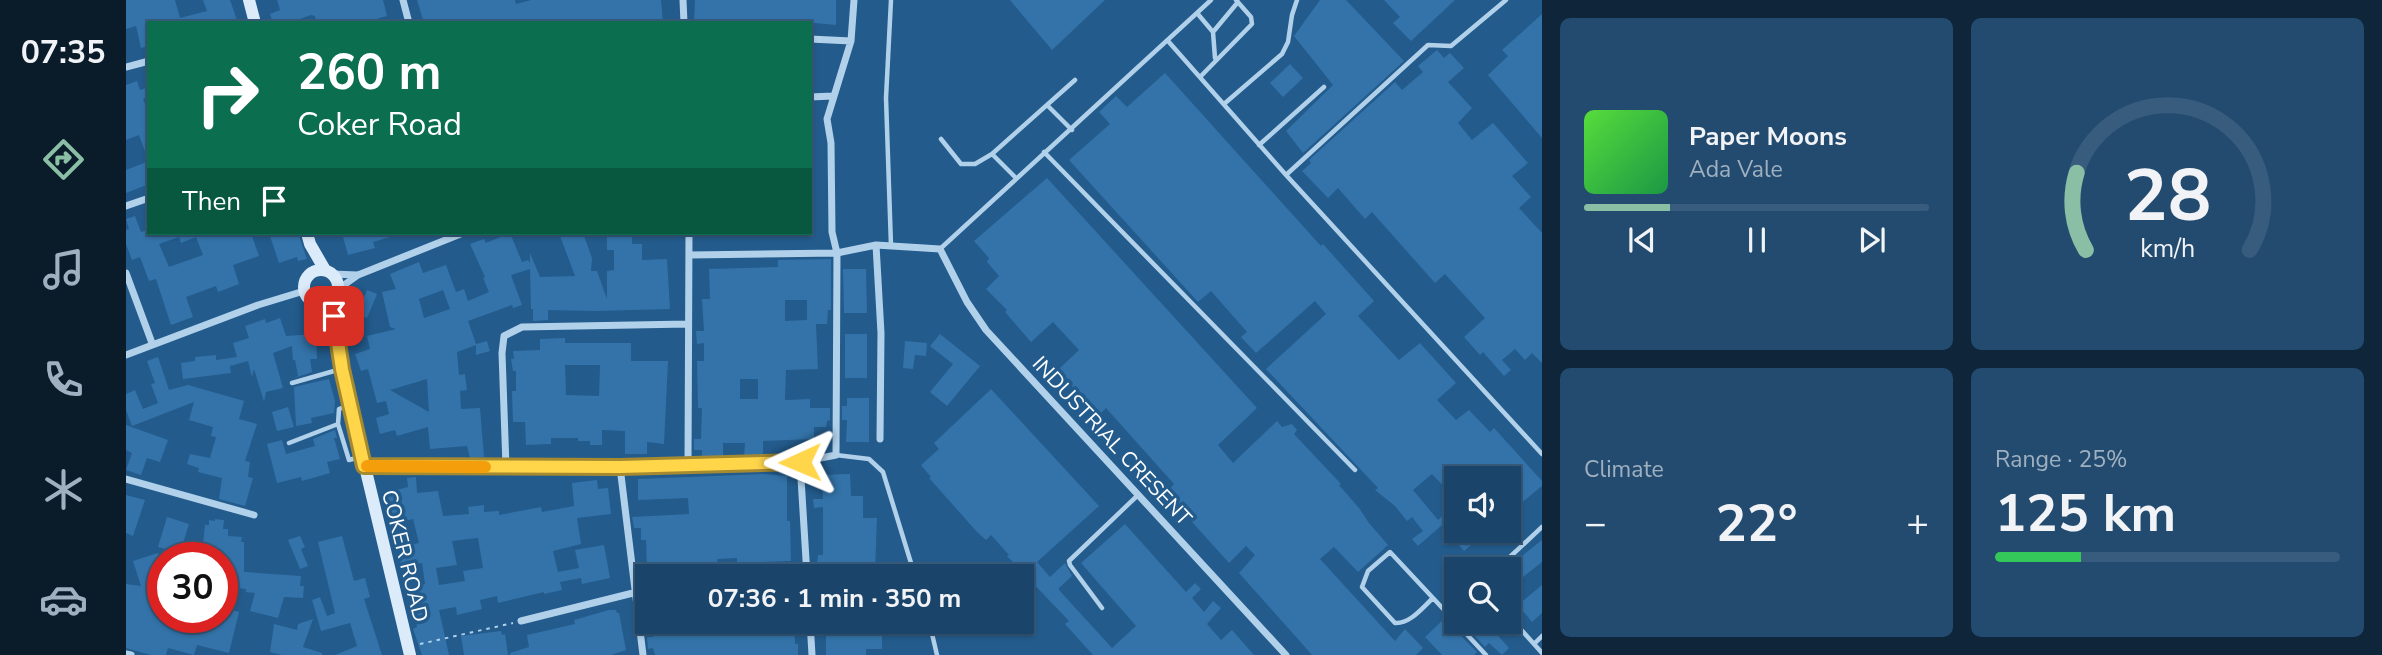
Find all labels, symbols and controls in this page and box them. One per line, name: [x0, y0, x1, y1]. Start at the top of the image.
text: 07:35: [21, 31, 105, 74]
text: 260 m: [297, 39, 441, 106]
icon: right: [182, 49, 273, 140]
text: Coker Road: [297, 103, 462, 146]
text: Paper Moons: [1689, 119, 1847, 154]
icon: directions: [39, 135, 88, 184]
text: 28: [2124, 147, 2211, 247]
text: Ada Vale: [1689, 154, 1783, 185]
icon: arrive: [255, 182, 293, 220]
text: Then: [182, 184, 241, 219]
icon: previous: [1623, 221, 1661, 259]
icon: pause: [1738, 221, 1776, 259]
icon: next: [1853, 221, 1891, 259]
text: km/h: [2140, 232, 2195, 266]
icon: music: [39, 245, 88, 294]
pin: [304, 286, 364, 346]
icon: arrive: [315, 297, 353, 335]
street label: INDUSTRIAL CRESENT: [1026, 350, 1198, 532]
icon: phone: [39, 355, 88, 404]
position arrow: [763, 425, 837, 499]
text: Range · 25%: [1995, 444, 2127, 475]
text: Climate: [1584, 454, 1664, 485]
icon: climate: [39, 465, 88, 514]
map controls: [1444, 466, 1521, 634]
button: sound: [1444, 466, 1521, 543]
text: 125 km: [1995, 478, 2176, 549]
street label: COKER ROAD: [375, 487, 435, 625]
text: 22°: [1715, 488, 1798, 559]
text: −: [1584, 498, 1607, 549]
text: +: [1906, 498, 1929, 549]
speed limit sign: 30: [147, 542, 238, 633]
button: search: [1444, 557, 1521, 634]
icon: car: [39, 575, 88, 624]
text: 07:36 · 1 min · 350 m: [708, 581, 961, 616]

